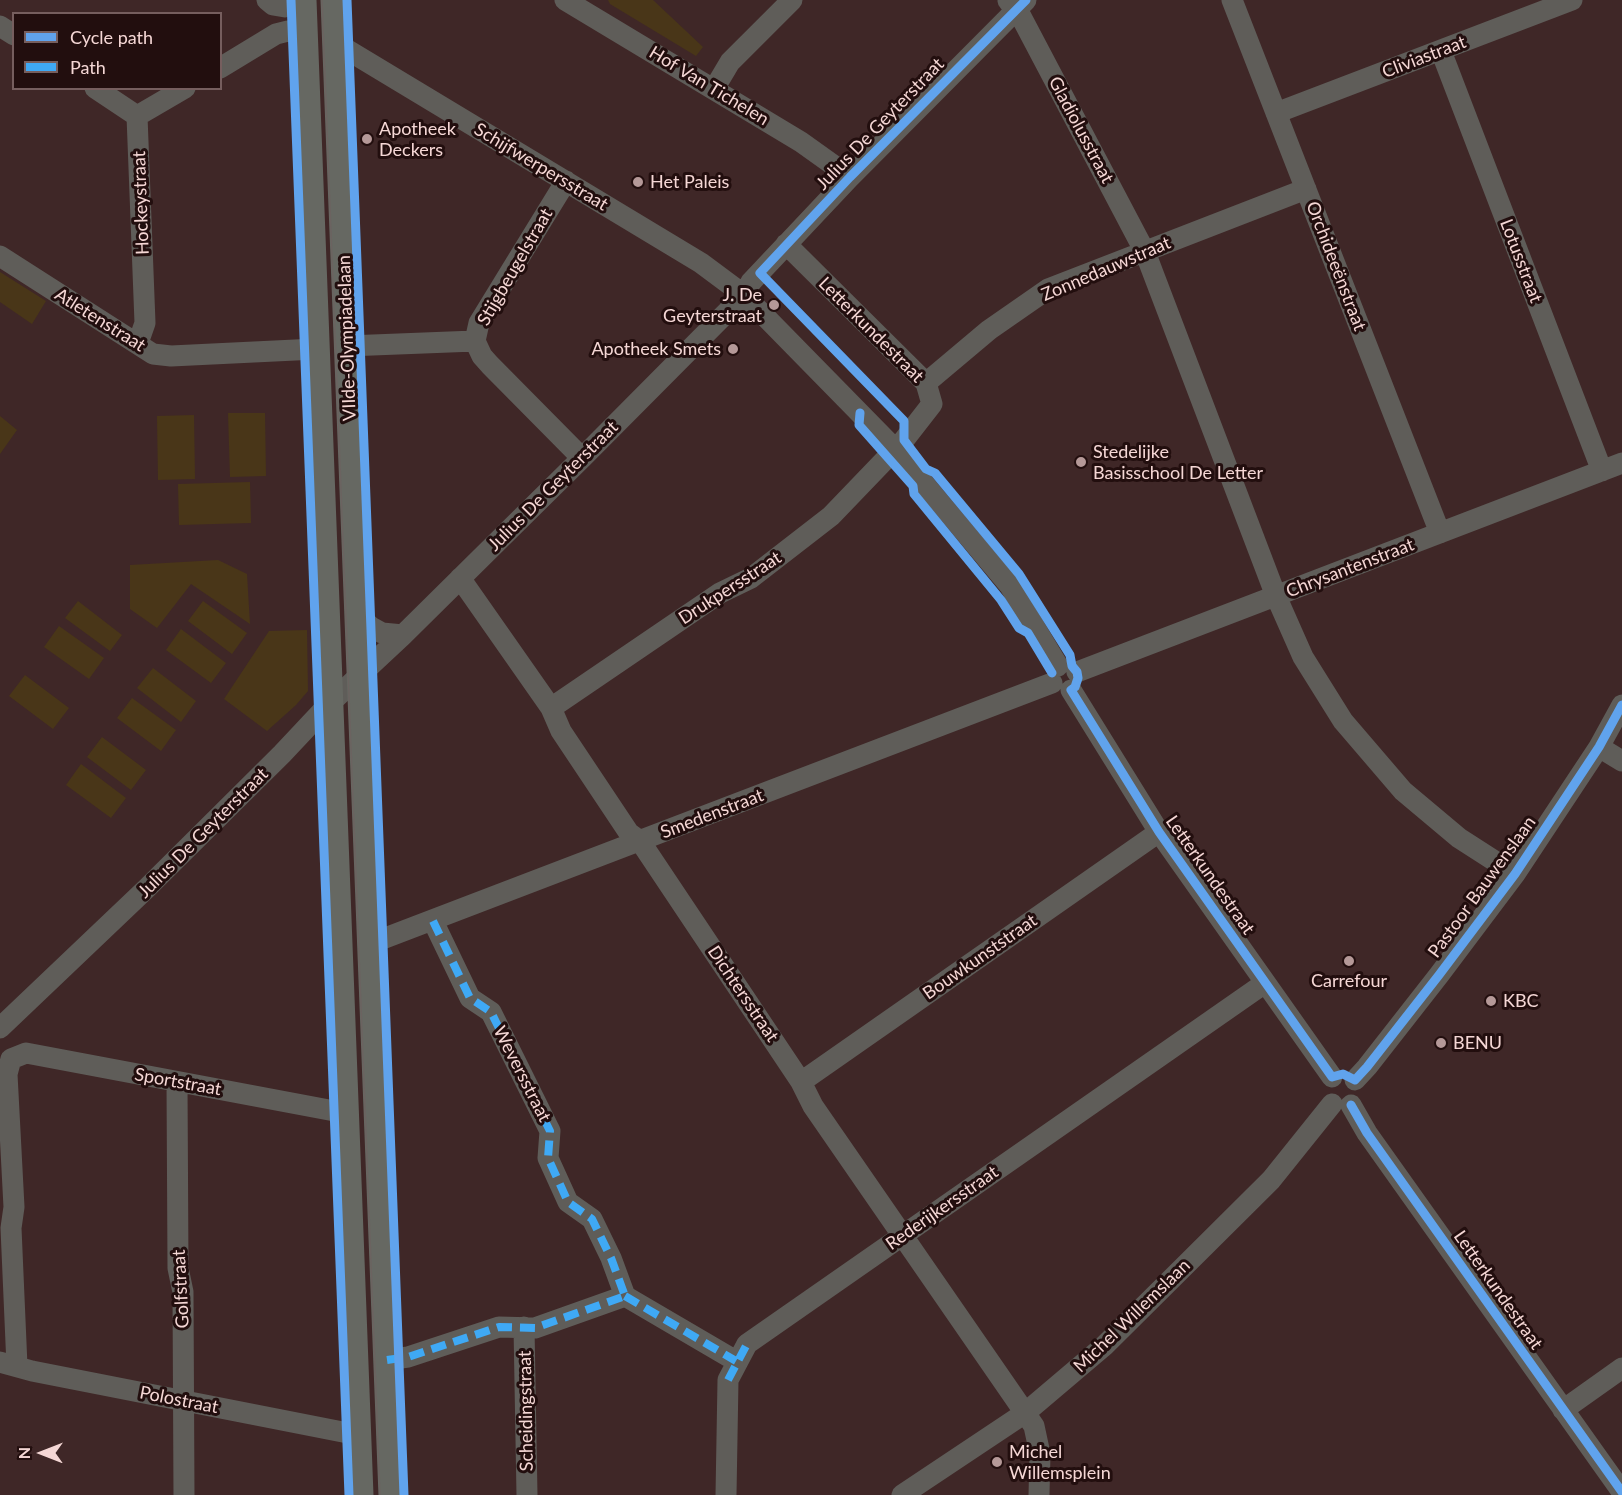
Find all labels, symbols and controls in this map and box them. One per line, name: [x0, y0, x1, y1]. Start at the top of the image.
legend: [12, 12, 222, 90]
text: Cycle path: [70, 26, 153, 48]
street label: Cliviastraat: [1379, 31, 1469, 83]
street label: Hof Van Tichelen: [645, 42, 773, 130]
street label: Julius De Geyterstraat: [811, 54, 949, 194]
text: Path: [70, 56, 106, 78]
street label: Gladiolusstraat: [1044, 73, 1118, 187]
place label: Apotheek Deckers: [379, 118, 456, 160]
street label: Schijfwerpersstraat: [470, 119, 612, 215]
marker: Apotheek Deckers: [360, 132, 374, 146]
street label: Hockeystraat: [128, 151, 154, 255]
place label: Het Paleis: [650, 171, 729, 193]
marker: Het Paleis: [631, 175, 645, 189]
street label: Orchideeënstraat: [1301, 198, 1371, 334]
street label: Stijgbeugelstraat: [473, 205, 557, 329]
street label: Lotusstraat: [1495, 216, 1547, 306]
street label: Zonnedauwstraat: [1038, 232, 1174, 306]
street label: VIIde-Olympiadelaan: [333, 255, 361, 421]
street label: Letterkundestraat: [814, 273, 928, 387]
street label: Atletenstraat: [51, 284, 149, 356]
place label: J. De Geyterstraat: [663, 284, 762, 326]
marker: J. De Geyterstraat: [767, 298, 781, 312]
place label: Apotheek Smets: [591, 338, 721, 360]
marker: Apotheek Smets: [726, 342, 740, 356]
street label: Julius De Geyterstraat: [484, 417, 622, 555]
place label: Stedelijke Basisschool De Letter: [1093, 441, 1263, 484]
marker: Stedelijke Basisschool De Letter: [1074, 455, 1088, 469]
street label: Chrysantenstraat: [1283, 534, 1417, 602]
street label: Drukpersstraat: [675, 547, 785, 629]
street label: Julius De Geyterstraat: [134, 764, 272, 902]
street label: Smedenstraat: [658, 784, 766, 844]
street label: Letterkundestraat: [1161, 811, 1259, 939]
street label: Pastoor Bauwenslaan: [1424, 812, 1540, 962]
street label: Bouwkunststraat: [919, 910, 1041, 1004]
street label: Dichtersstraat: [703, 942, 783, 1046]
marker: Carrefour: [1342, 954, 1356, 968]
place label: Carrefour: [1311, 970, 1387, 992]
place label: KBC: [1503, 990, 1539, 1012]
marker: KBC: [1484, 994, 1498, 1008]
street label: Weversstraat: [489, 1022, 555, 1126]
place label: BENU: [1453, 1032, 1502, 1054]
marker: BENU: [1434, 1036, 1448, 1050]
street label: Sportstraat: [133, 1064, 223, 1100]
street label: Rederijkersstraat: [882, 1161, 1002, 1255]
street label: Letterkundestraat: [1449, 1226, 1547, 1354]
street label: Golfstraat: [168, 1249, 194, 1329]
street label: Michel Willemslaan: [1069, 1255, 1195, 1377]
street label: Scheidingstraat: [514, 1350, 538, 1472]
street label: Polostraat: [138, 1382, 220, 1418]
north arrow: [12, 1423, 72, 1483]
place label: Michel Willemsplein: [1009, 1441, 1111, 1484]
text: N: [14, 1447, 33, 1459]
marker: Michel Willemsplein: [990, 1455, 1004, 1469]

